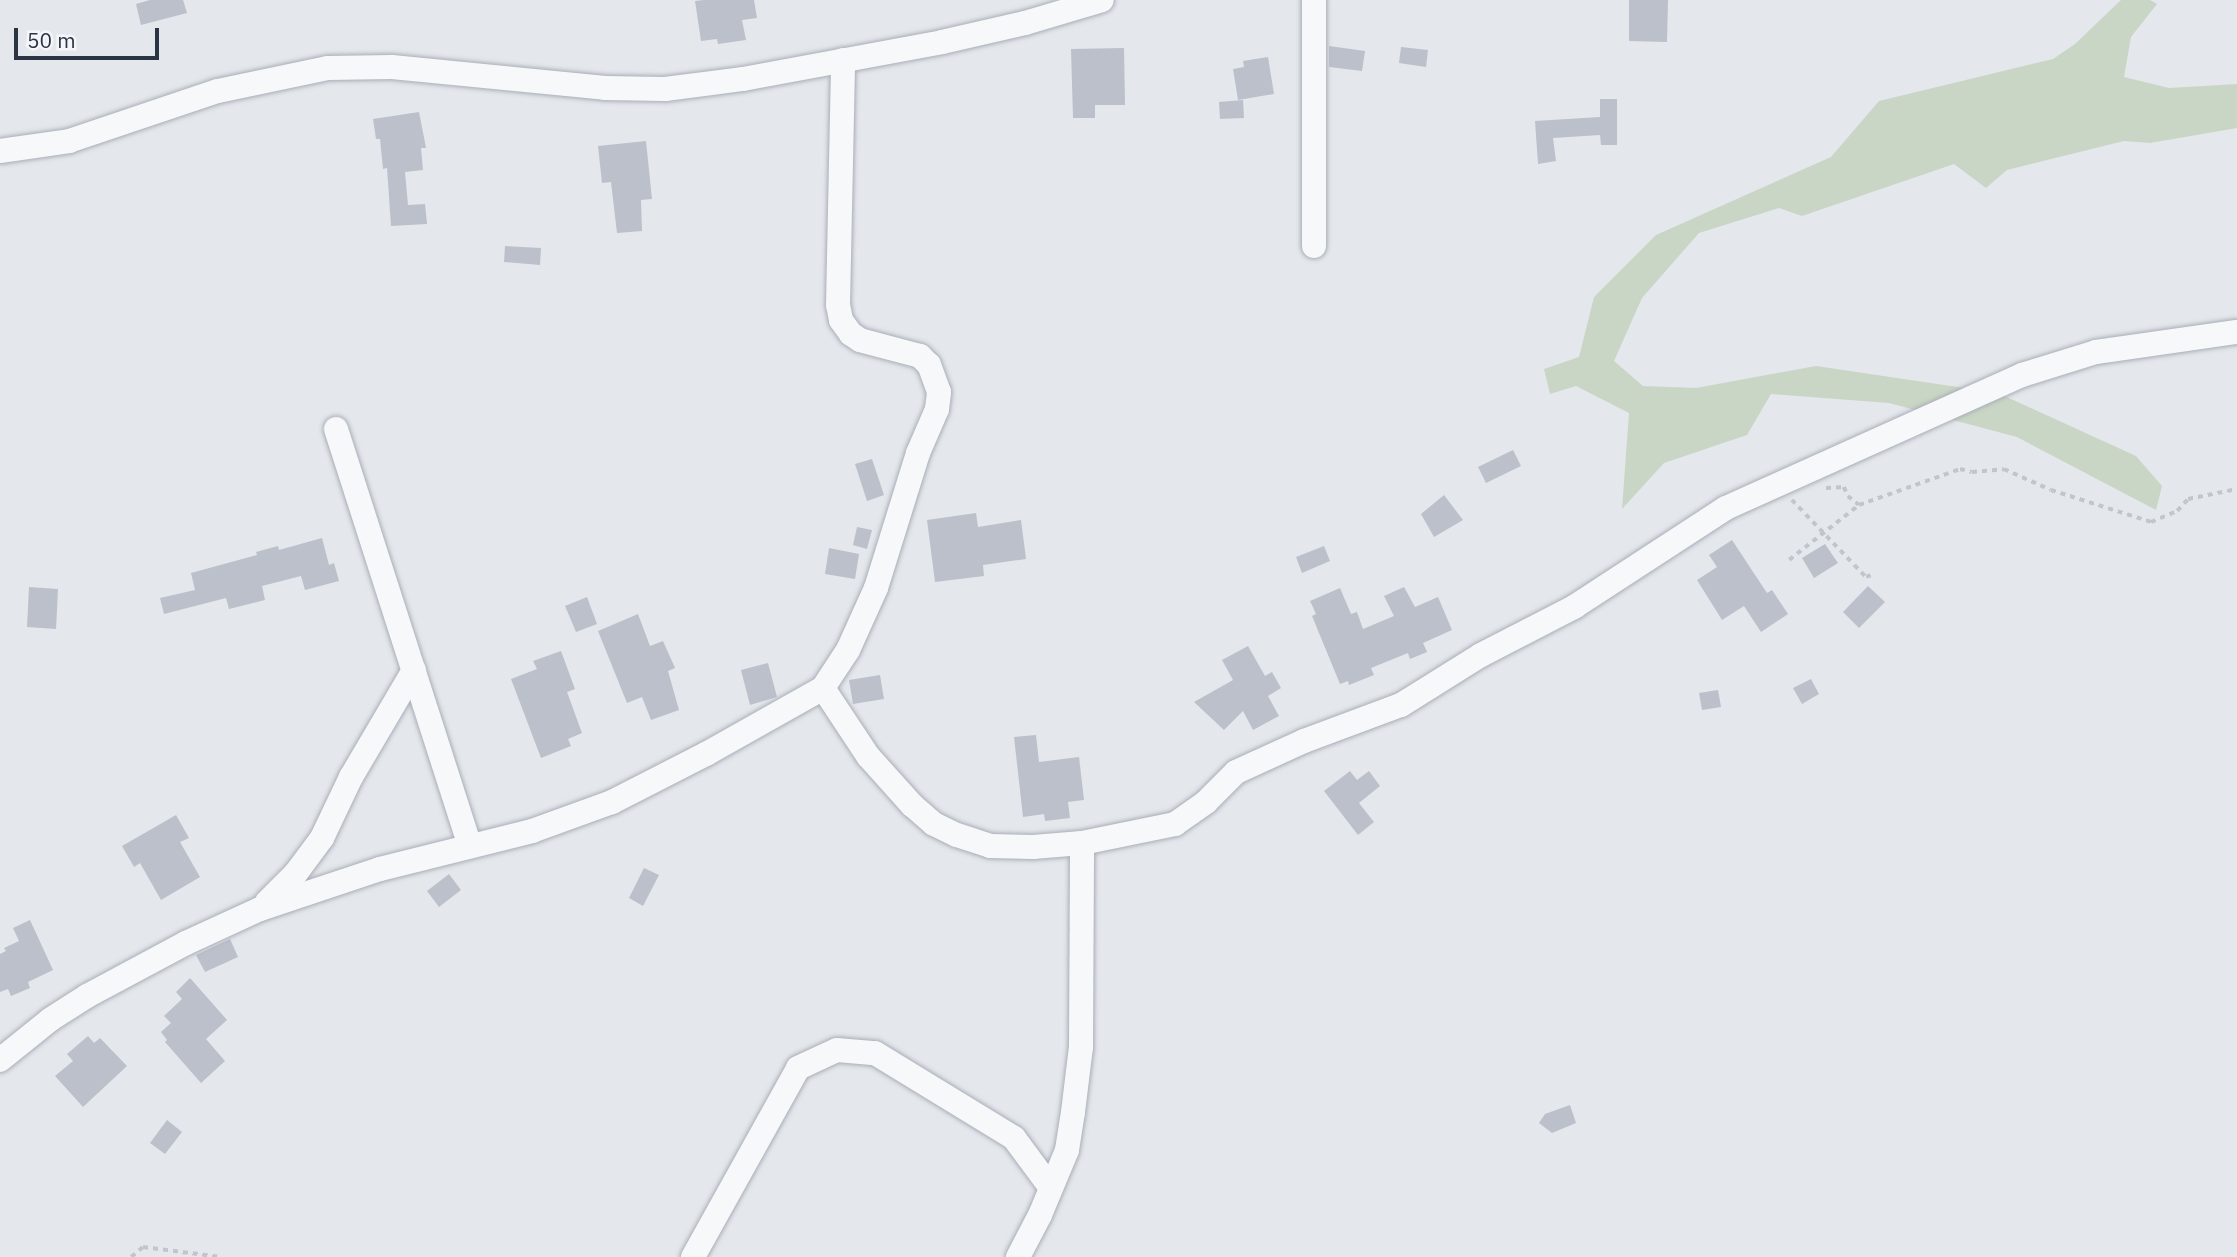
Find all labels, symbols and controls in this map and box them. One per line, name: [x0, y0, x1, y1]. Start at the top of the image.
scale bar: [18, 14, 163, 58]
text: 50 m: [27, 26, 76, 54]

